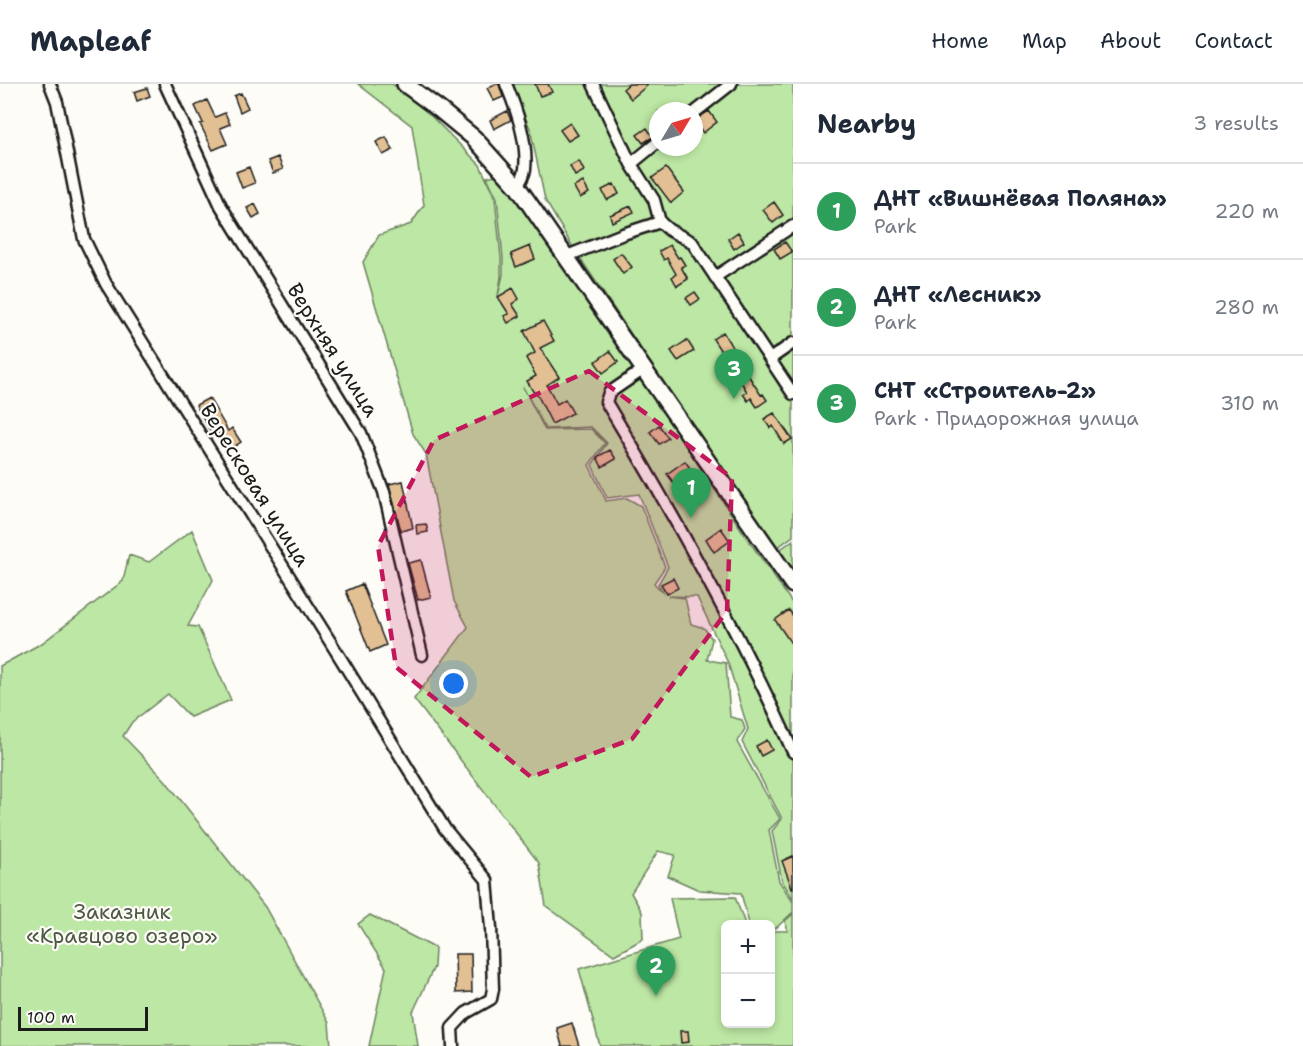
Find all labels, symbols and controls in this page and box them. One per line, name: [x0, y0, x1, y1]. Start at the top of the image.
text: Mapleaf: [30, 22, 151, 60]
text: Home: [931, 27, 989, 55]
text: Map: [1022, 27, 1067, 55]
text: About: [1100, 27, 1161, 55]
text: Contact: [1194, 27, 1273, 55]
north arrow: [649, 102, 703, 156]
text: Nearby: [817, 106, 916, 141]
text: 3 results: [1193, 110, 1279, 136]
text: ДНТ «Вишнёвая Поляна»: [874, 184, 1167, 213]
text: 1: [832, 198, 841, 224]
text: 220 m: [1215, 198, 1279, 224]
text: Park: [874, 213, 917, 239]
street label: Верхняя улица: [281, 278, 385, 422]
text: ДНТ «Лесник»: [874, 280, 1041, 309]
text: 2: [830, 294, 844, 320]
text: 280 m: [1214, 294, 1279, 320]
text: Park: [874, 309, 917, 335]
pin: 3: [714, 350, 754, 399]
text: СНТ «Строитель-2»: [874, 376, 1096, 405]
text: 3: [830, 390, 844, 416]
text: 310 m: [1220, 390, 1279, 416]
street label: Вересковая улица: [193, 398, 317, 572]
text: Park · Придорожная улица: [874, 405, 1139, 431]
pin: 1: [672, 468, 710, 518]
your location: [439, 669, 468, 698]
park label: Заказник «Кравцово озеро»: [26, 898, 218, 950]
map controls: [721, 920, 775, 1028]
button: +: [721, 920, 775, 974]
pin: 2: [636, 946, 676, 996]
button: −: [721, 974, 775, 1028]
scale bar: [18, 1004, 148, 1032]
text: 100 m: [27, 1007, 75, 1028]

